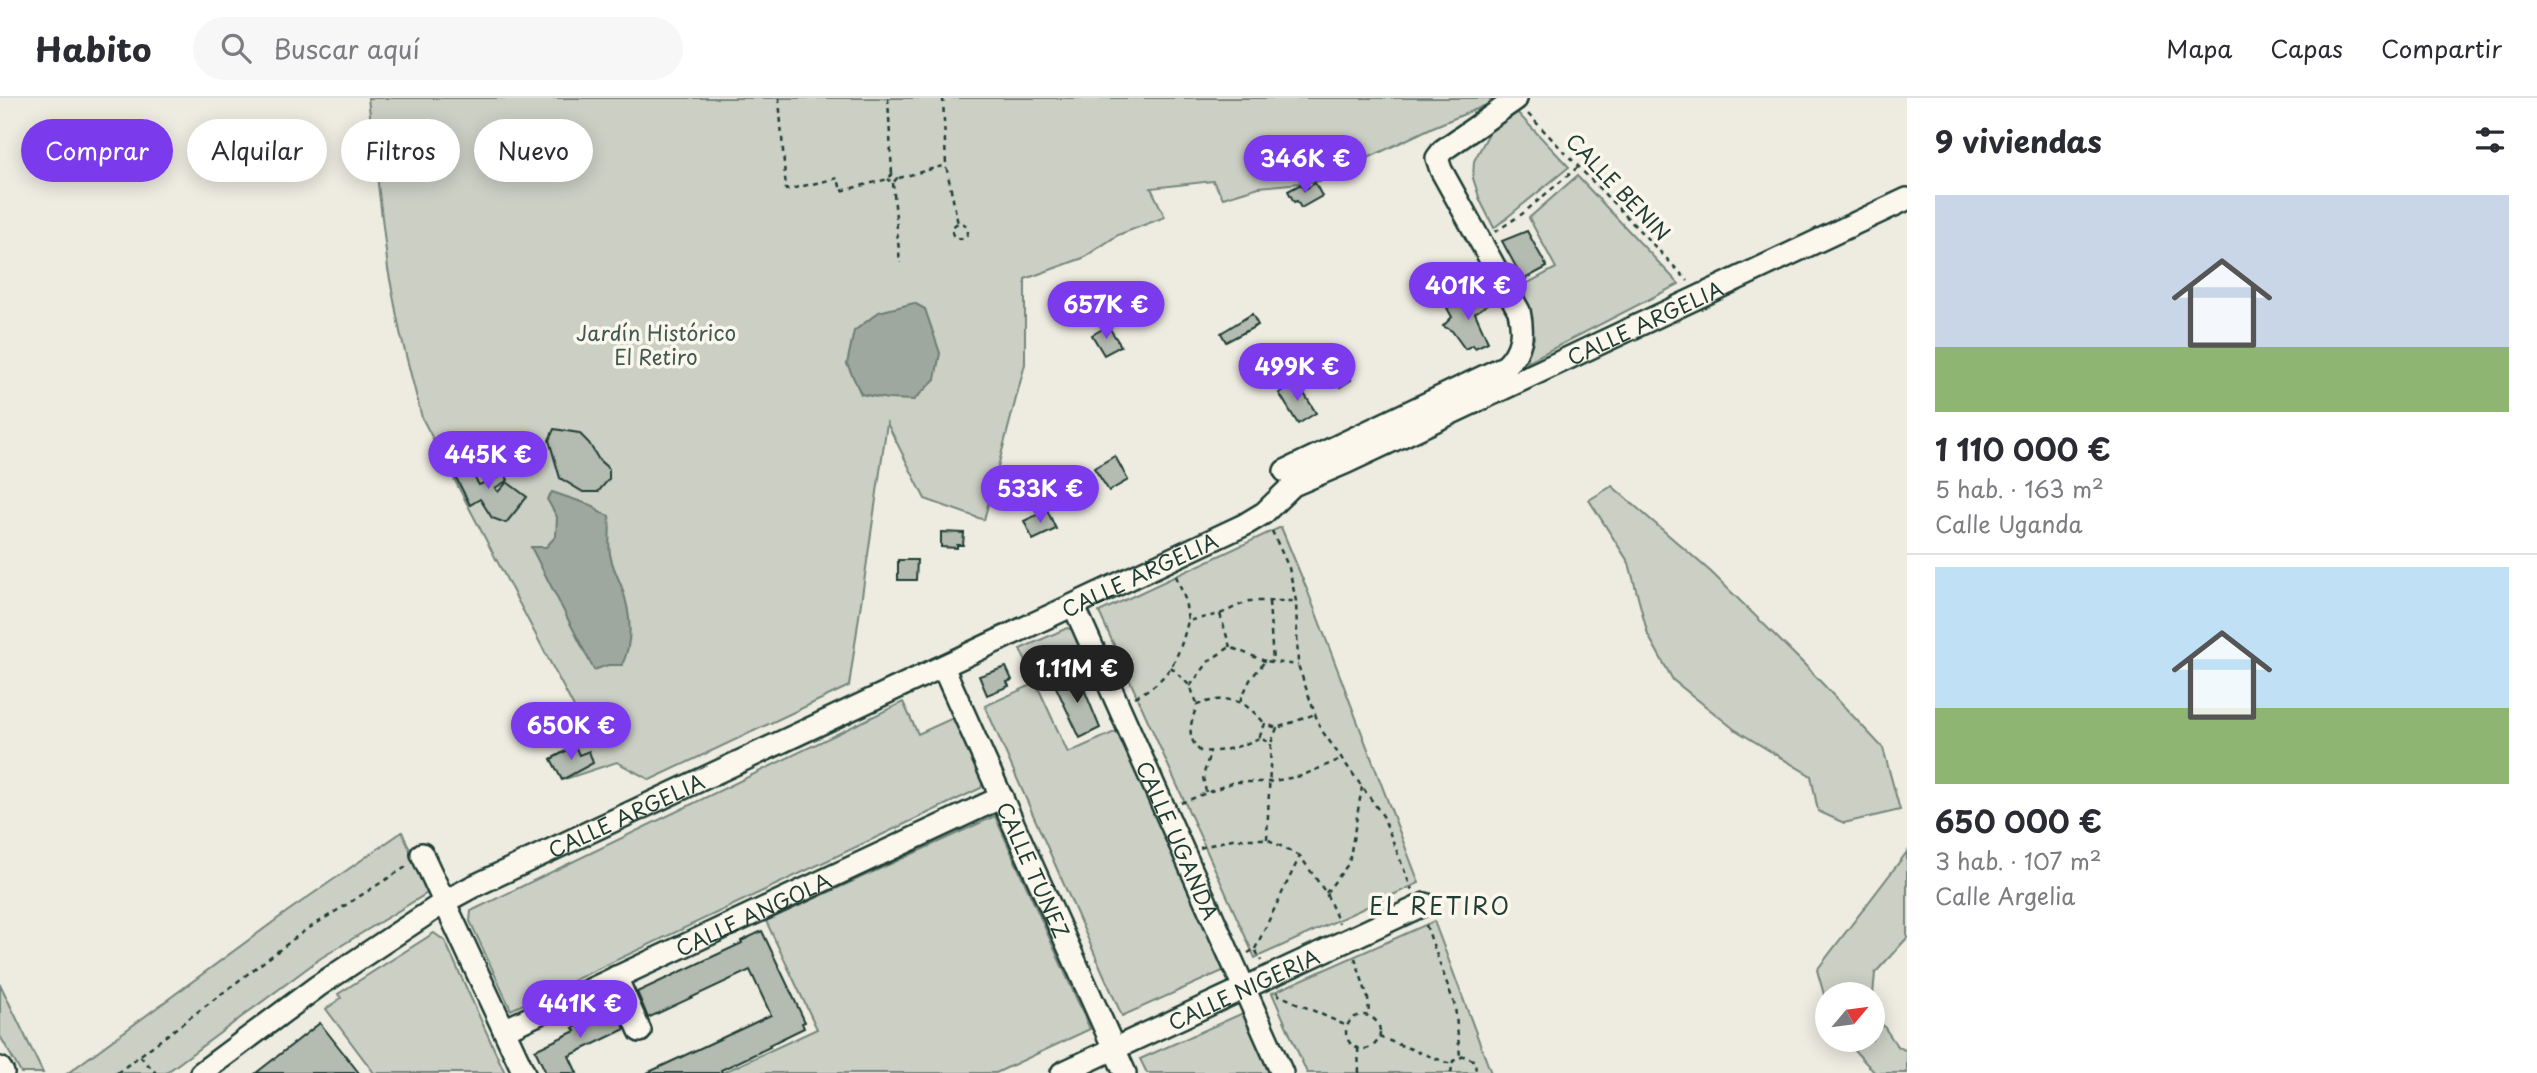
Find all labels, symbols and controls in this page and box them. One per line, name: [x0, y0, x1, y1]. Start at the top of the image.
search box: [193, 17, 683, 80]
text: Habito: [35, 23, 151, 73]
icon: search: [217, 29, 255, 67]
text: Buscar aquí: [273, 29, 420, 68]
text: Mapa: [2166, 30, 2232, 66]
text: Capas: [2270, 30, 2343, 66]
text: Compartir: [2381, 30, 2502, 66]
text: 9 viviendas: [1935, 118, 2102, 163]
chip: Comprar: [21, 119, 173, 182]
chip: Alquilar: [187, 119, 327, 182]
chip: Filtros: [341, 119, 460, 182]
chip: Nuevo: [474, 119, 593, 182]
icon: filters: [2471, 121, 2509, 159]
street label: CALLE BENIN: [1559, 125, 1679, 247]
pin: 346K €: [1248, 136, 1362, 195]
text: 346K €: [1260, 140, 1350, 175]
icon: home: [2159, 240, 2285, 366]
pin: 401K €: [1411, 262, 1525, 322]
text: 401K €: [1425, 267, 1511, 302]
street label: CALLE ARGELIA: [1561, 272, 1728, 373]
pin: 657K €: [1049, 282, 1163, 341]
text: 657K €: [1063, 286, 1149, 321]
park label: Jardín Histórico El Retiro: [576, 316, 736, 372]
pin: 499K €: [1240, 344, 1354, 403]
text: 499K €: [1255, 348, 1339, 383]
text: 1 110 000 €: [1935, 426, 2111, 471]
pin: 445K €: [431, 432, 545, 491]
text: 445K €: [444, 436, 532, 471]
pin: 533K €: [983, 466, 1097, 525]
text: 533K €: [997, 470, 1083, 505]
text: 5 hab. · 163 m²: [1935, 471, 2104, 506]
text: Calle Uganda: [1935, 506, 2083, 541]
street label: CALLE ARGELIA: [1056, 524, 1223, 625]
icon: home: [2159, 612, 2285, 738]
pin: 1.11M €: [1012, 646, 1142, 705]
text: 1.11M €: [1036, 650, 1118, 685]
pin: 650K €: [514, 702, 628, 762]
text: 650K €: [527, 707, 615, 742]
street label: CALLE UGANDA: [1129, 755, 1228, 924]
street label: CALLE ARGELIA: [543, 764, 709, 865]
street label: CALLE TÚNEZ: [989, 796, 1078, 943]
text: 650 000 €: [1935, 798, 2102, 843]
text: 3 hab. · 107 m²: [1935, 843, 2102, 878]
street label: CALLE ANGOLA: [670, 863, 836, 964]
text: Calle Argelia: [1935, 878, 2075, 913]
district label: EL RETIRO: [1369, 888, 1511, 923]
street label: CALLE NIGERIA: [1162, 940, 1324, 1038]
pin: 441K €: [523, 981, 637, 1040]
north arrow: [1815, 982, 1885, 1052]
map controls: [1815, 982, 1885, 1052]
text: 441K €: [538, 985, 622, 1020]

